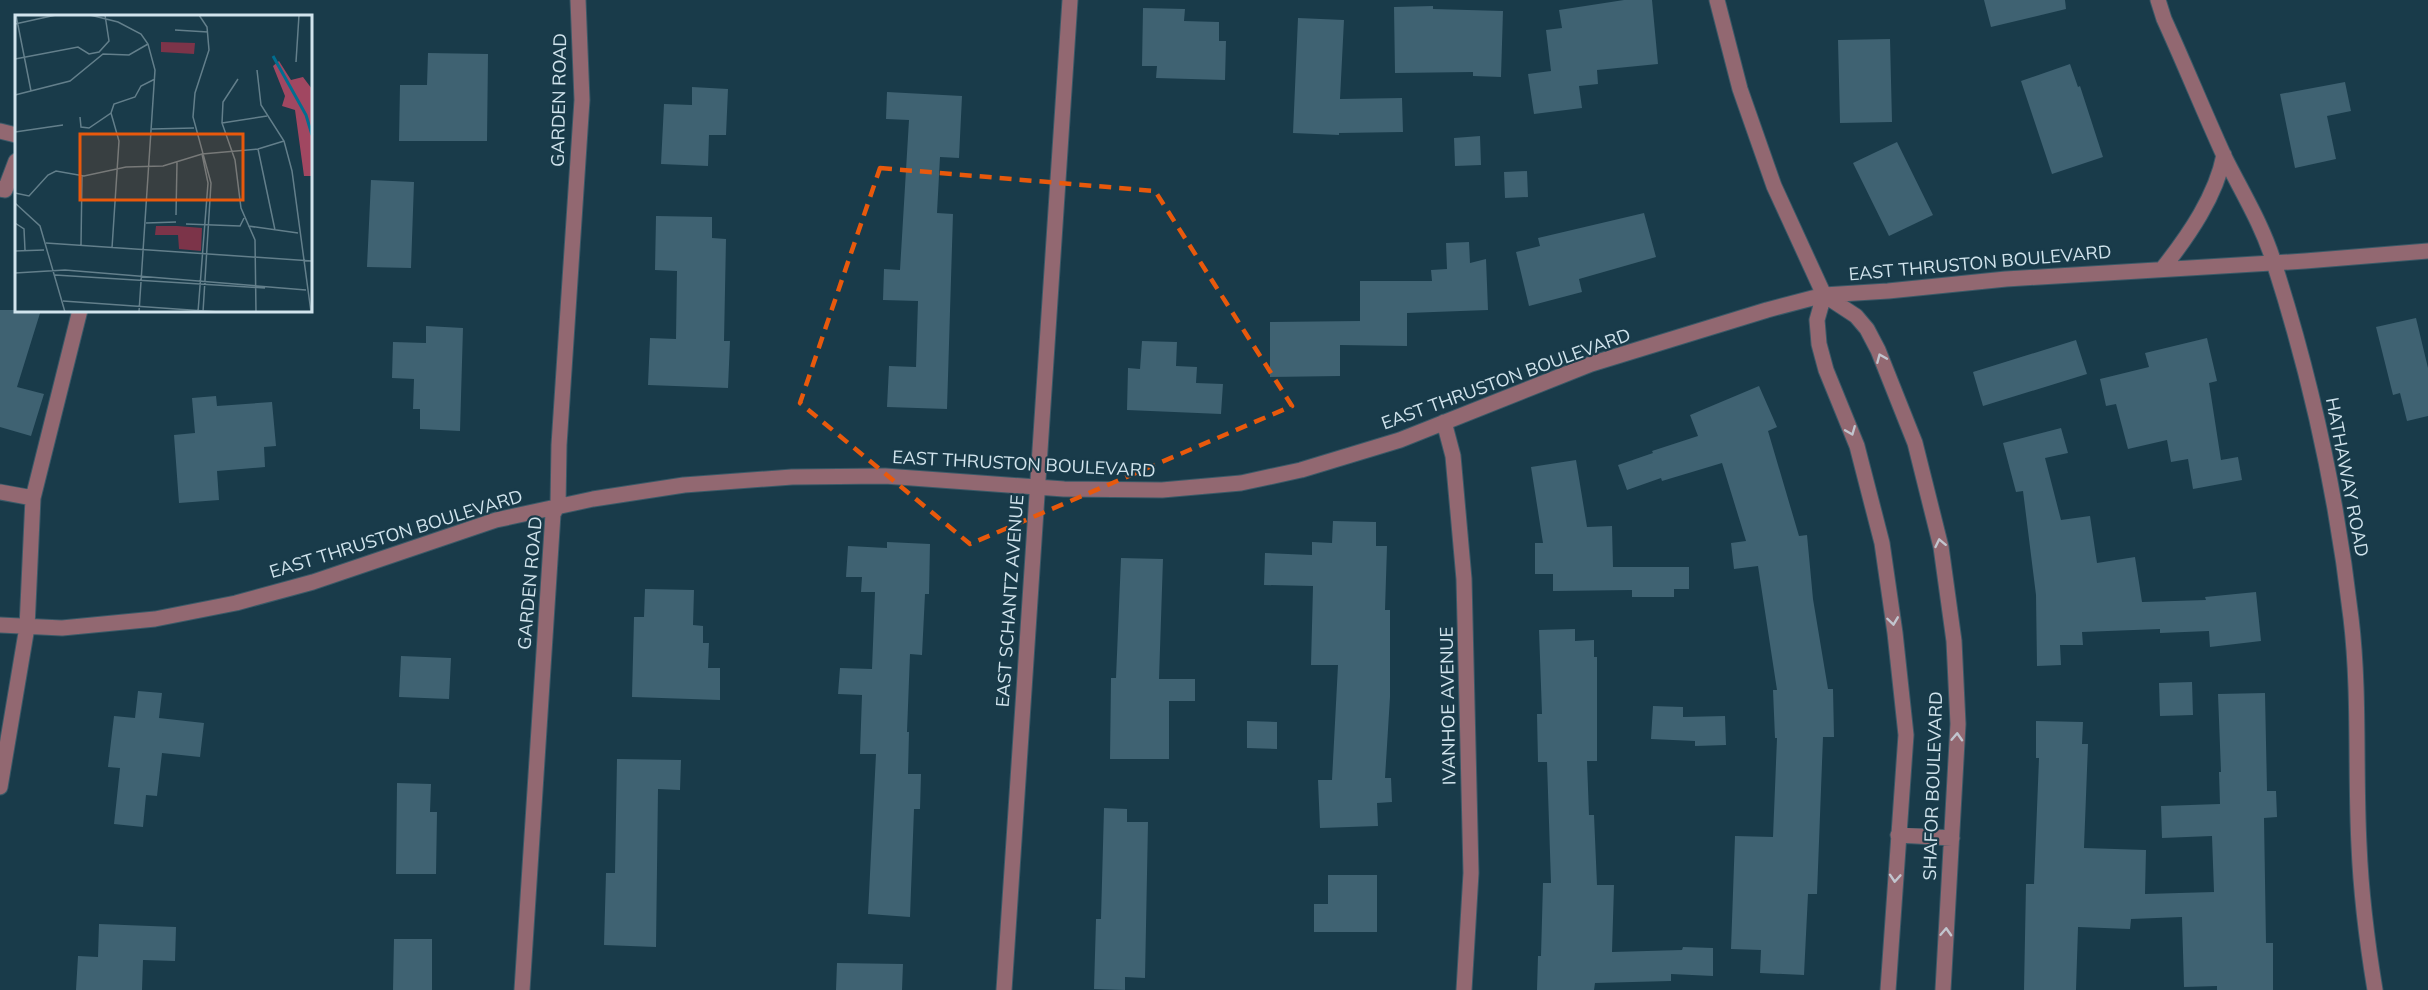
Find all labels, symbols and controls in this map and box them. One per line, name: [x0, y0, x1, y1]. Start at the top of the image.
inset map: [15, 15, 312, 312]
street label: GARDEN ROAD: [546, 33, 571, 167]
street label: EAST THRUSTON BOULEVARD: [1848, 240, 2112, 285]
street label: EAST THRUSTON BOULEVARD: [1378, 323, 1634, 434]
one-way arrow: [1876, 353, 1888, 364]
street label: HATHAWAY ROAD: [2321, 395, 2374, 559]
one-way arrow: [1844, 425, 1856, 436]
street label: EAST THRUSTON BOULEVARD: [892, 445, 1156, 482]
street label: EAST THRUSTON BOULEVARD: [266, 484, 525, 583]
street label: EAST SCHANTZ AVENUE: [991, 494, 1028, 708]
street label: GARDEN ROAD: [512, 515, 547, 651]
one-way arrow: [1934, 538, 1947, 548]
one-way arrow: [1887, 616, 1899, 626]
street label: IVANHOE AVENUE: [1435, 627, 1460, 785]
street label: SHAFOR BOULEVARD: [1918, 691, 1947, 881]
one-way arrow: [1950, 732, 1963, 741]
one-way arrow: [1889, 873, 1902, 882]
one-way arrow: [1940, 927, 1953, 936]

